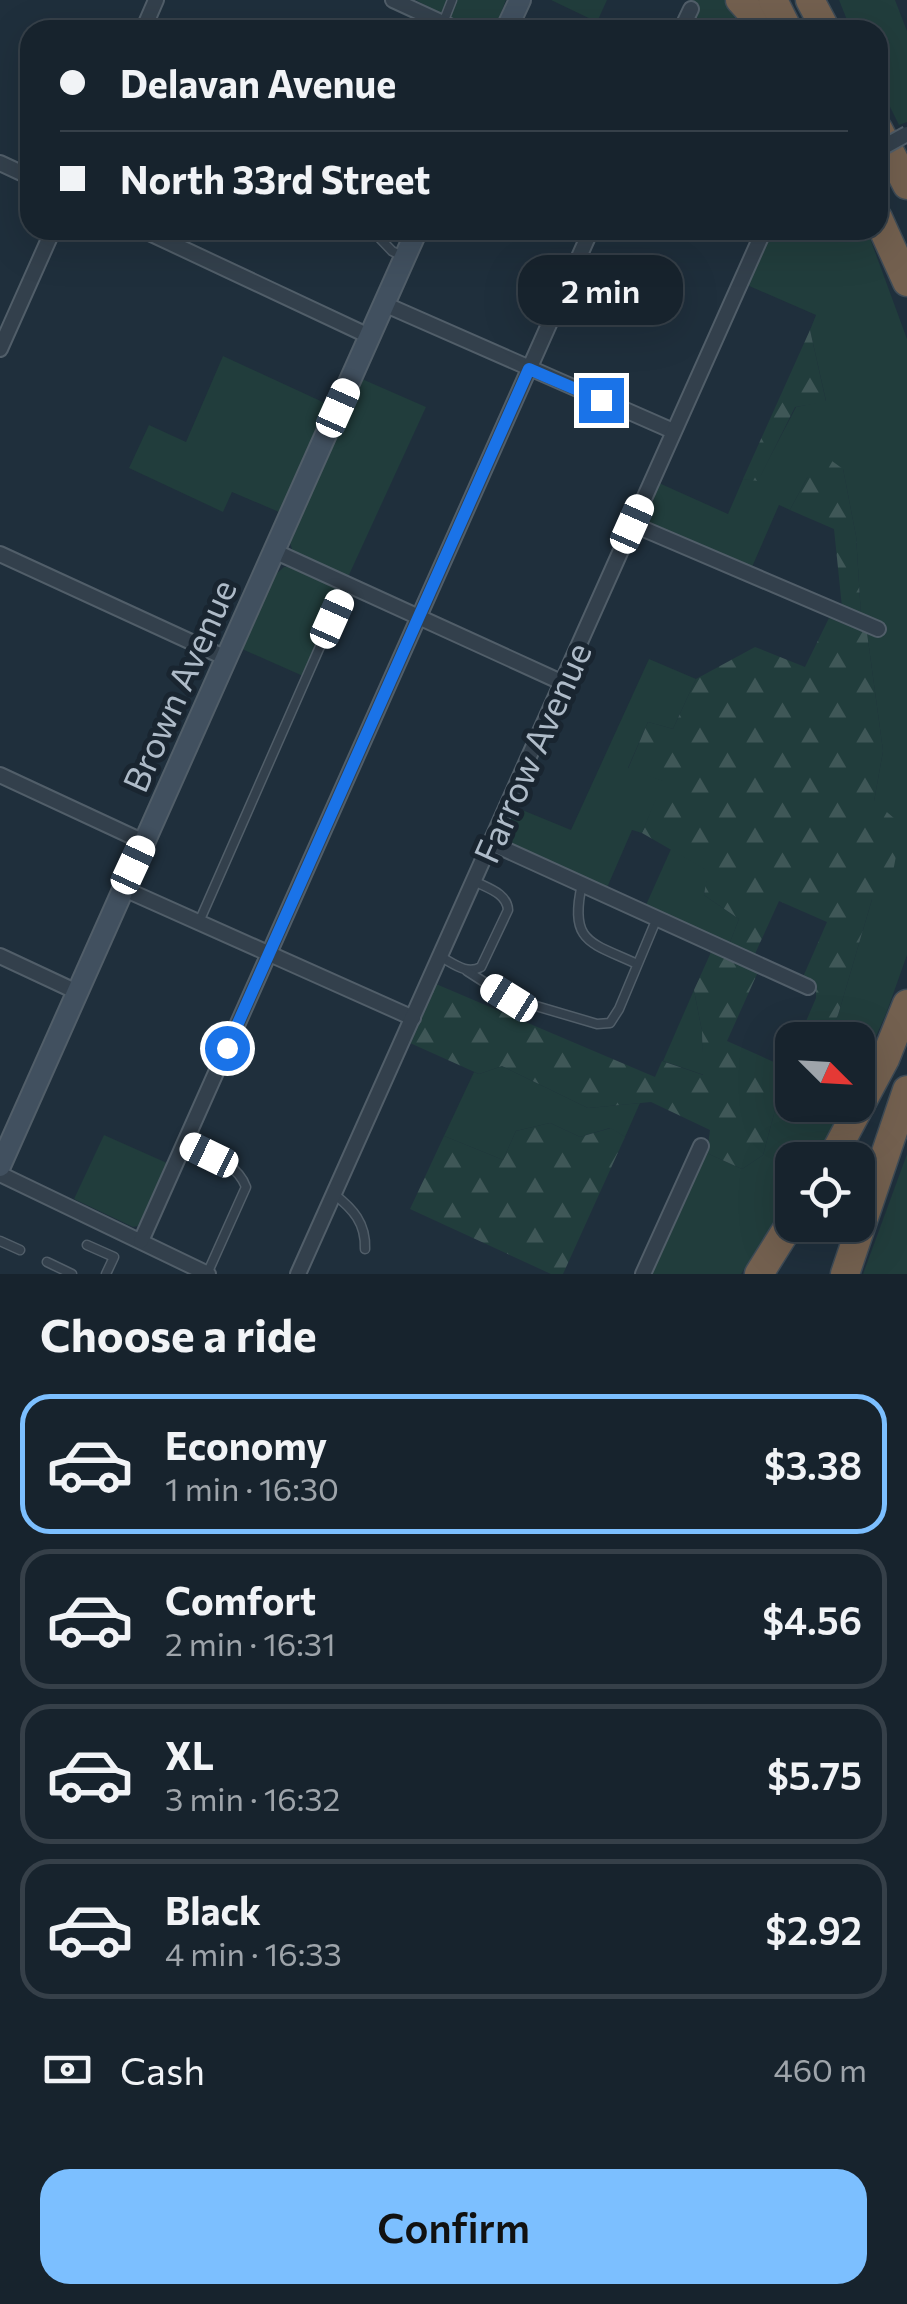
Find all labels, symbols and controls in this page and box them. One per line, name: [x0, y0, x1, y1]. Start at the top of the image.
text: Delavan Avenue: [120, 59, 396, 106]
text: North 33rd Street: [120, 155, 430, 202]
callout: 2 min: [518, 255, 684, 325]
text: 2 min: [561, 270, 640, 310]
car: [312, 374, 364, 442]
route end: [579, 378, 624, 423]
car: [606, 490, 658, 558]
street label: Brown Avenue: [112, 572, 244, 798]
car: [306, 585, 358, 653]
street label: Farrow Avenue: [463, 635, 599, 869]
car: [107, 831, 159, 899]
car: [476, 969, 542, 1027]
north arrow: [775, 1022, 875, 1122]
map controls: [775, 1022, 875, 1242]
route start: [205, 1026, 250, 1071]
car: [175, 1128, 243, 1182]
button: locate: [775, 1142, 875, 1242]
text: Choose a ride: [40, 1306, 317, 1361]
icon: car: [45, 1419, 135, 1509]
text: Economy: [165, 1421, 327, 1468]
text: $3.38: [764, 1441, 862, 1488]
text: 1 min · 16:30: [165, 1468, 339, 1508]
icon: car: [45, 1574, 135, 1664]
text: Comfort: [165, 1576, 316, 1623]
text: $4.56: [762, 1596, 862, 1643]
text: 2 min · 16:31: [165, 1623, 336, 1663]
icon: car: [45, 1729, 135, 1819]
text: XL: [165, 1731, 214, 1778]
text: $5.75: [767, 1751, 862, 1798]
text: 3 min · 16:32: [165, 1778, 340, 1818]
icon: car: [45, 1884, 135, 1974]
text: Black: [165, 1886, 261, 1933]
text: $2.92: [765, 1906, 862, 1953]
text: 4 min · 16:33: [165, 1933, 342, 1973]
icon: cash: [40, 2042, 95, 2097]
text: Cash: [120, 2046, 205, 2093]
text: 460 m: [773, 2049, 867, 2089]
button: Confirm: [40, 2169, 867, 2284]

